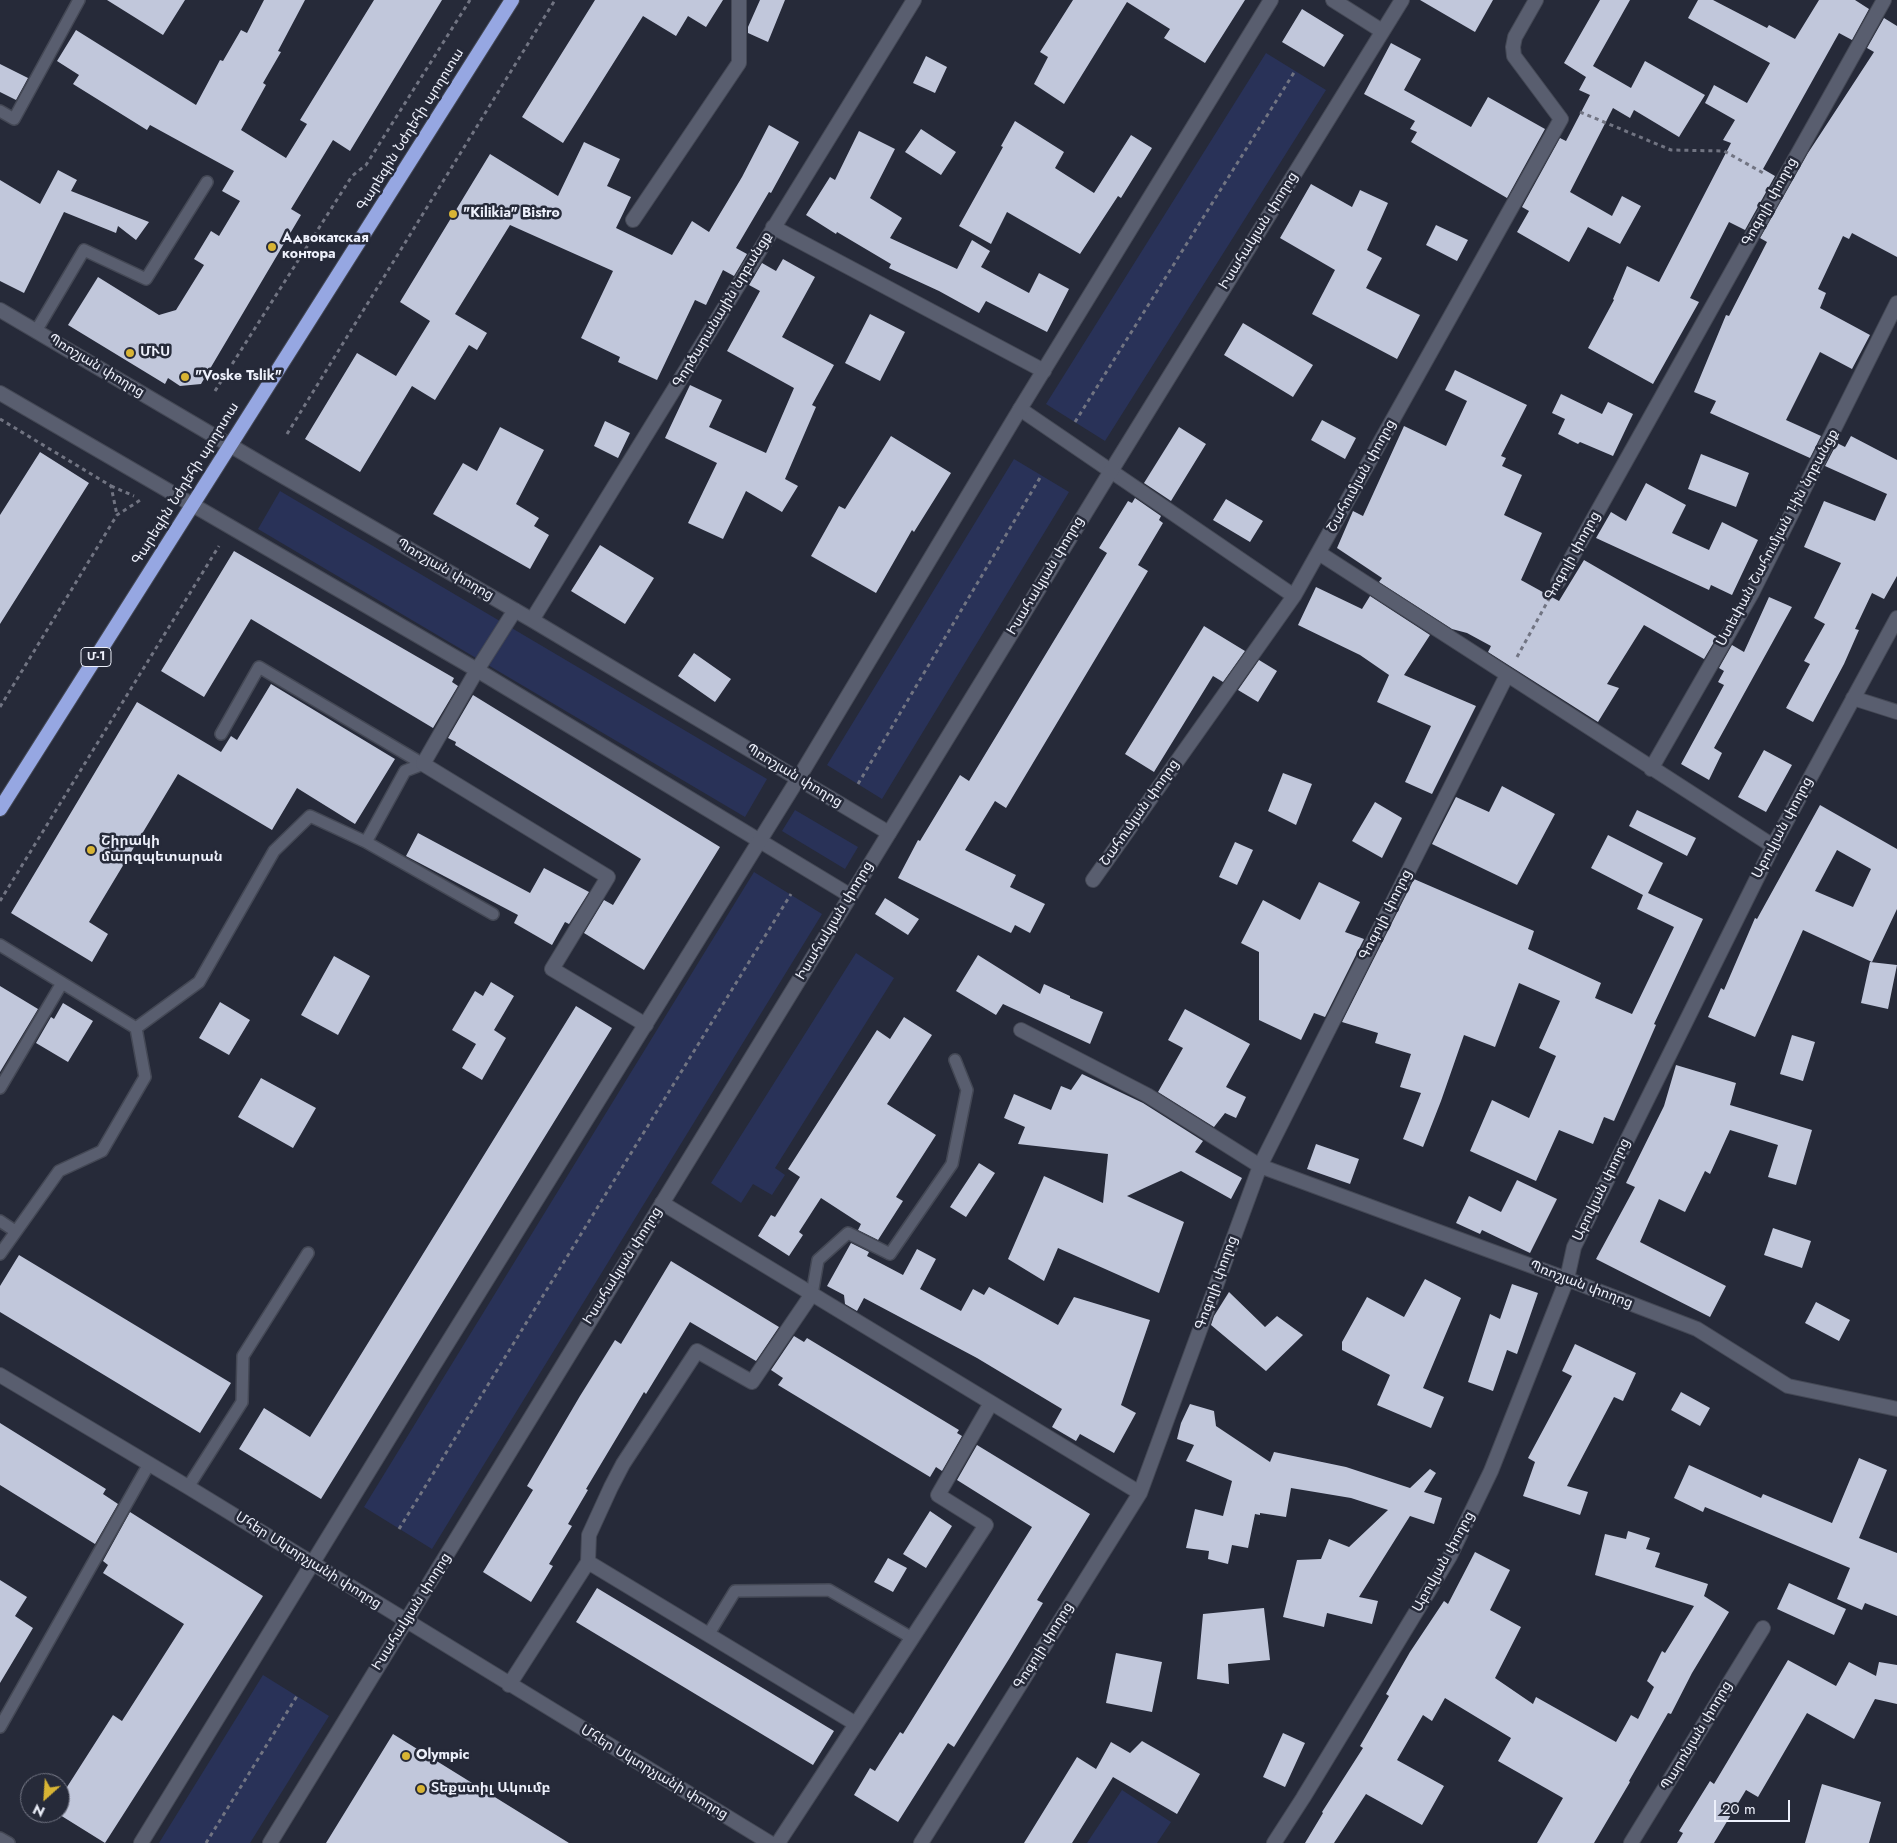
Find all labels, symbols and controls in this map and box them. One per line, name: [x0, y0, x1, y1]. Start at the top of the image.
street label: Գարեգին Նժդեհի պողոտա: [354, 46, 468, 214]
street label: Գոգոլի փողոց: [1739, 155, 1801, 249]
street label: Իսահակյան փողոց: [1216, 169, 1302, 293]
place label: "Kilikia" Bistro: [463, 206, 560, 222]
marker: "Kilikia" Bistro: [447, 208, 459, 220]
street label: Գործարանային նրբանցք: [670, 229, 776, 391]
place label: Адвокатская контора: [282, 231, 369, 264]
marker: Адвокатская контора: [266, 241, 278, 253]
street label: Պռոշյան փողոց: [45, 331, 147, 401]
place label: ՄՒՍ: [140, 345, 170, 361]
marker: ՄՒՍ: [124, 347, 136, 359]
place label: "Voske Tslik": [195, 369, 282, 385]
marker: "Voske Tslik": [179, 371, 191, 383]
street label: Գարեգին Նժդեհի պողոտա: [129, 400, 243, 568]
street label: Շահումյան փողոց: [1324, 417, 1400, 535]
street label: Ստեփան Շահումյան 1-ին նրբանցք: [1713, 427, 1843, 649]
street label: Գոգոլի փողոց: [1542, 509, 1604, 603]
street label: Իսահակյան փողոց: [1004, 514, 1088, 638]
street label: Պռոշյան փողոց: [393, 535, 497, 605]
road number: Մ-1: [81, 648, 111, 666]
street label: Պռոշյան փողոց: [743, 741, 845, 811]
street label: Շահումյան փողոց: [1097, 756, 1183, 870]
street label: Աբովյան փողոց: [1749, 774, 1817, 882]
place label: Շիրակի մարզպետարան: [101, 834, 223, 866]
marker: Շիրակի մարզպետարան: [85, 844, 97, 856]
street label: Իսահակյան փողոց: [793, 859, 877, 983]
street label: Գոգոլի փողոց: [1356, 867, 1416, 963]
street label: Աբովյան փողոց: [1570, 1136, 1634, 1244]
street label: Իսահակյան փողոց: [580, 1204, 666, 1328]
street label: Գոգոլի փողոց: [1192, 1234, 1242, 1332]
street label: Պռոշյան փողոց: [1527, 1258, 1635, 1312]
street label: Մհեր Մկտրչյանի փողոց: [232, 1509, 384, 1613]
street label: Աբովյան փողոց: [1409, 1509, 1479, 1615]
street label: Իսահակյան փողոց: [369, 1550, 455, 1674]
street label: Գոգոլի փողոց: [1011, 1600, 1077, 1692]
street label: Պարոնյան փողոց: [1658, 1678, 1736, 1794]
street label: Մհեր Մկտրչյանի փողոց: [577, 1722, 731, 1824]
place label: Olympic: [416, 1748, 469, 1764]
marker: Olympic: [400, 1750, 412, 1762]
north arrow: [20, 1773, 70, 1823]
place label: Տեքստիլ Ակումբ: [431, 1781, 551, 1797]
marker: Տեքստիլ Ակումբ: [415, 1783, 427, 1795]
scale bar: [1717, 1790, 1793, 1822]
text: 20 m: [1722, 1798, 1756, 1820]
text: N: [29, 1799, 48, 1822]

